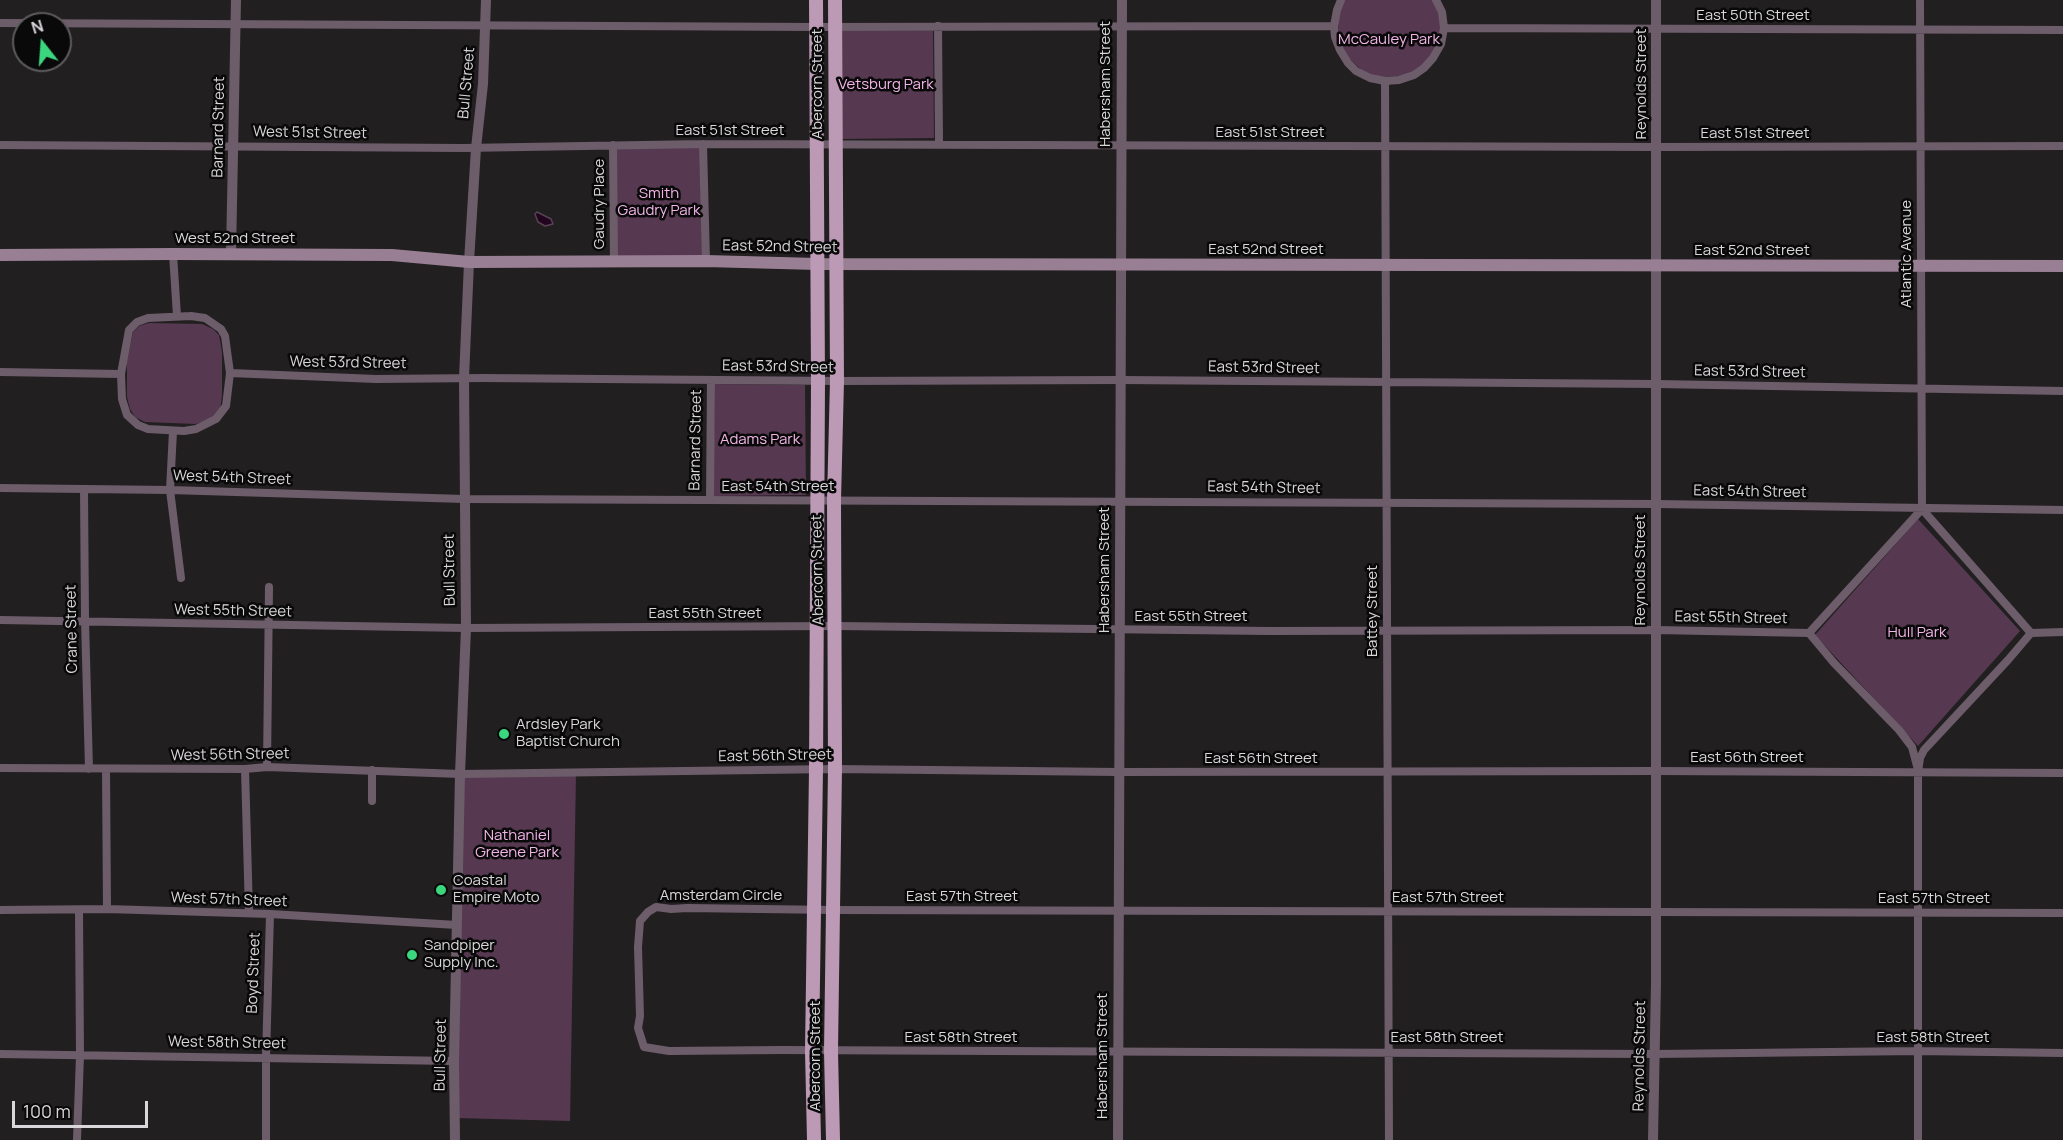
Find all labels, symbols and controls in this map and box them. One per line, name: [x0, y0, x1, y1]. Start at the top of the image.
street label: East 50th Street: [1696, 7, 1810, 25]
north arrow: [12, 12, 72, 72]
text: N: [29, 14, 46, 39]
street label: Habersham Street: [1097, 21, 1115, 147]
street label: Reynolds Street: [1633, 28, 1651, 140]
street label: Abercorn Street: [809, 29, 827, 139]
park label: McCauley Park: [1338, 31, 1440, 49]
street label: Bull Street: [455, 46, 479, 120]
street label: Barnard Street: [209, 76, 229, 178]
park label: Vetsburg Park: [838, 76, 934, 94]
street label: East 51st Street: [675, 122, 785, 140]
street label: West 51st Street: [253, 123, 367, 143]
street label: East 51st Street: [1215, 124, 1325, 142]
street label: East 51st Street: [1700, 125, 1810, 143]
street label: Gaudry Place: [591, 159, 609, 249]
park label: Smith Gaudry Park: [618, 185, 700, 220]
street label: Atlantic Avenue: [1898, 200, 1916, 308]
street label: West 52nd Street: [175, 230, 295, 248]
street label: East 52nd Street: [722, 237, 838, 257]
street label: East 52nd Street: [1208, 241, 1324, 259]
street label: East 52nd Street: [1694, 242, 1810, 260]
street label: West 53rd Street: [289, 353, 407, 373]
street label: East 53rd Street: [722, 357, 834, 377]
street label: East 53rd Street: [1208, 358, 1320, 378]
street label: East 53rd Street: [1694, 362, 1806, 382]
street label: Barnard Street: [686, 389, 706, 491]
park label: Adams Park: [720, 431, 800, 449]
street label: West 54th Street: [173, 467, 291, 489]
street label: East 54th Street: [721, 478, 835, 496]
street label: East 54th Street: [1207, 478, 1321, 498]
street label: East 54th Street: [1693, 482, 1807, 502]
street label: Habersham Street: [1096, 507, 1114, 633]
street label: Abercorn Street: [808, 514, 828, 626]
street label: Reynolds Street: [1632, 514, 1650, 626]
street label: Bull Street: [440, 534, 460, 606]
street label: Battey Street: [1364, 565, 1382, 657]
street label: Crane Street: [62, 584, 82, 674]
street label: West 55th Street: [174, 601, 292, 621]
street label: East 55th Street: [648, 605, 762, 623]
street label: East 55th Street: [1134, 608, 1248, 626]
street label: East 55th Street: [1674, 608, 1788, 628]
park label: Hull Park: [1887, 624, 1947, 642]
place label: Ardsley Park Baptist Church: [516, 716, 620, 751]
marker: Ardsley Park Baptist Church: [497, 727, 511, 741]
street label: West 56th Street: [170, 745, 290, 765]
street label: East 56th Street: [718, 746, 832, 766]
street label: East 56th Street: [1690, 749, 1804, 767]
street label: East 56th Street: [1204, 750, 1318, 768]
park label: Nathaniel Greene Park: [475, 827, 559, 862]
place label: Coastal Empire Moto: [453, 872, 540, 907]
marker: Coastal Empire Moto: [434, 883, 448, 897]
street label: Amsterdam Circle: [660, 887, 782, 905]
street label: East 57th Street: [906, 888, 1018, 906]
street label: West 57th Street: [170, 889, 288, 911]
street label: East 57th Street: [1392, 889, 1504, 907]
street label: East 57th Street: [1878, 890, 1990, 908]
street label: Boyd Street: [244, 932, 264, 1014]
place label: Sandpiper Supply Inc.: [424, 937, 498, 972]
marker: Sandpiper Supply Inc.: [405, 948, 419, 962]
street label: Habersham Street: [1094, 993, 1112, 1119]
street label: Reynolds Street: [1630, 1000, 1650, 1112]
street label: Abercorn Street: [807, 1001, 825, 1111]
street label: Bull Street: [431, 1019, 451, 1091]
street label: East 58th Street: [904, 1029, 1018, 1047]
street label: East 58th Street: [1390, 1029, 1504, 1047]
street label: East 58th Street: [1876, 1029, 1990, 1047]
street label: West 58th Street: [168, 1033, 286, 1053]
scale bar: [15, 1089, 152, 1127]
text: 100 m: [23, 1099, 71, 1123]

